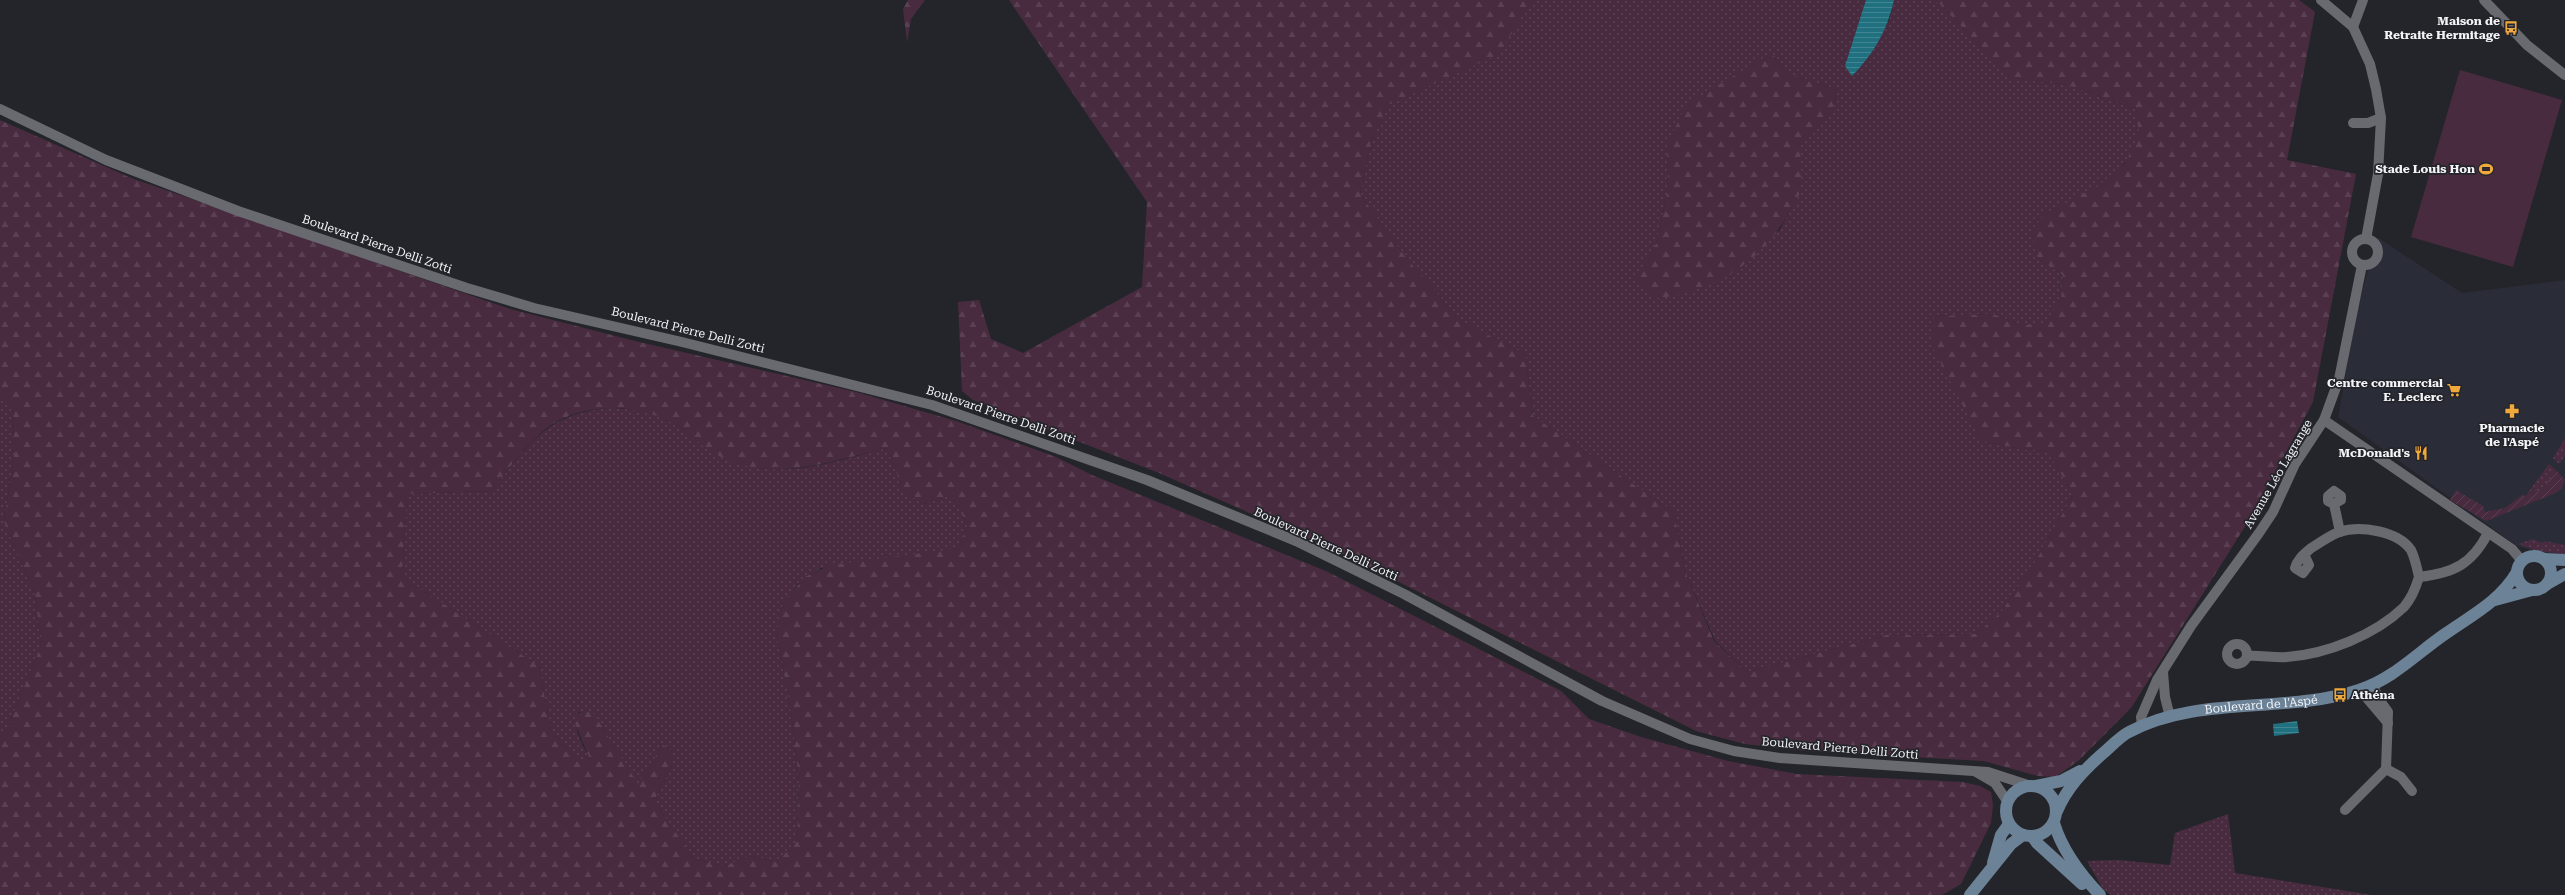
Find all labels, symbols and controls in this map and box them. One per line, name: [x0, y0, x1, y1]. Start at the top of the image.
place label: Maison de Retraite Hermitage: [2384, 14, 2500, 42]
bus stop icon: Maison de Retraite Hermitage: [2503, 20, 2519, 36]
sports icon: Stade Louis Hon: [2478, 161, 2494, 177]
place label: Stade Louis Hon: [2375, 162, 2475, 176]
street label: Boulevard Pierre Delli Zotti: [300, 212, 454, 276]
street label: Boulevard Pierre Delli Zotti: [610, 304, 766, 356]
place label: Centre commercial E. Leclerc: [2327, 376, 2443, 404]
supermarket icon: Centre commercial E. Leclerc: [2446, 382, 2462, 398]
street label: Boulevard Pierre Delli Zotti: [924, 383, 1078, 447]
pharmacy icon: Pharmacie de l'Aspé: [2504, 403, 2520, 419]
street label: Avenue Léo Lagrange: [2241, 417, 2315, 531]
place label: Pharmacie de l'Aspé: [2479, 421, 2545, 449]
restaurant icon: McDonald's: [2413, 445, 2429, 461]
place label: McDonald's: [2339, 446, 2410, 460]
street label: Boulevard Pierre Delli Zotti: [1252, 504, 1400, 584]
bus stop icon: Athéna: [2332, 687, 2348, 703]
place label: Athéna: [2351, 688, 2395, 702]
street label: Boulevard de l'Aspé: [2204, 692, 2319, 717]
street label: Boulevard Pierre Delli Zotti: [1761, 734, 1919, 762]

